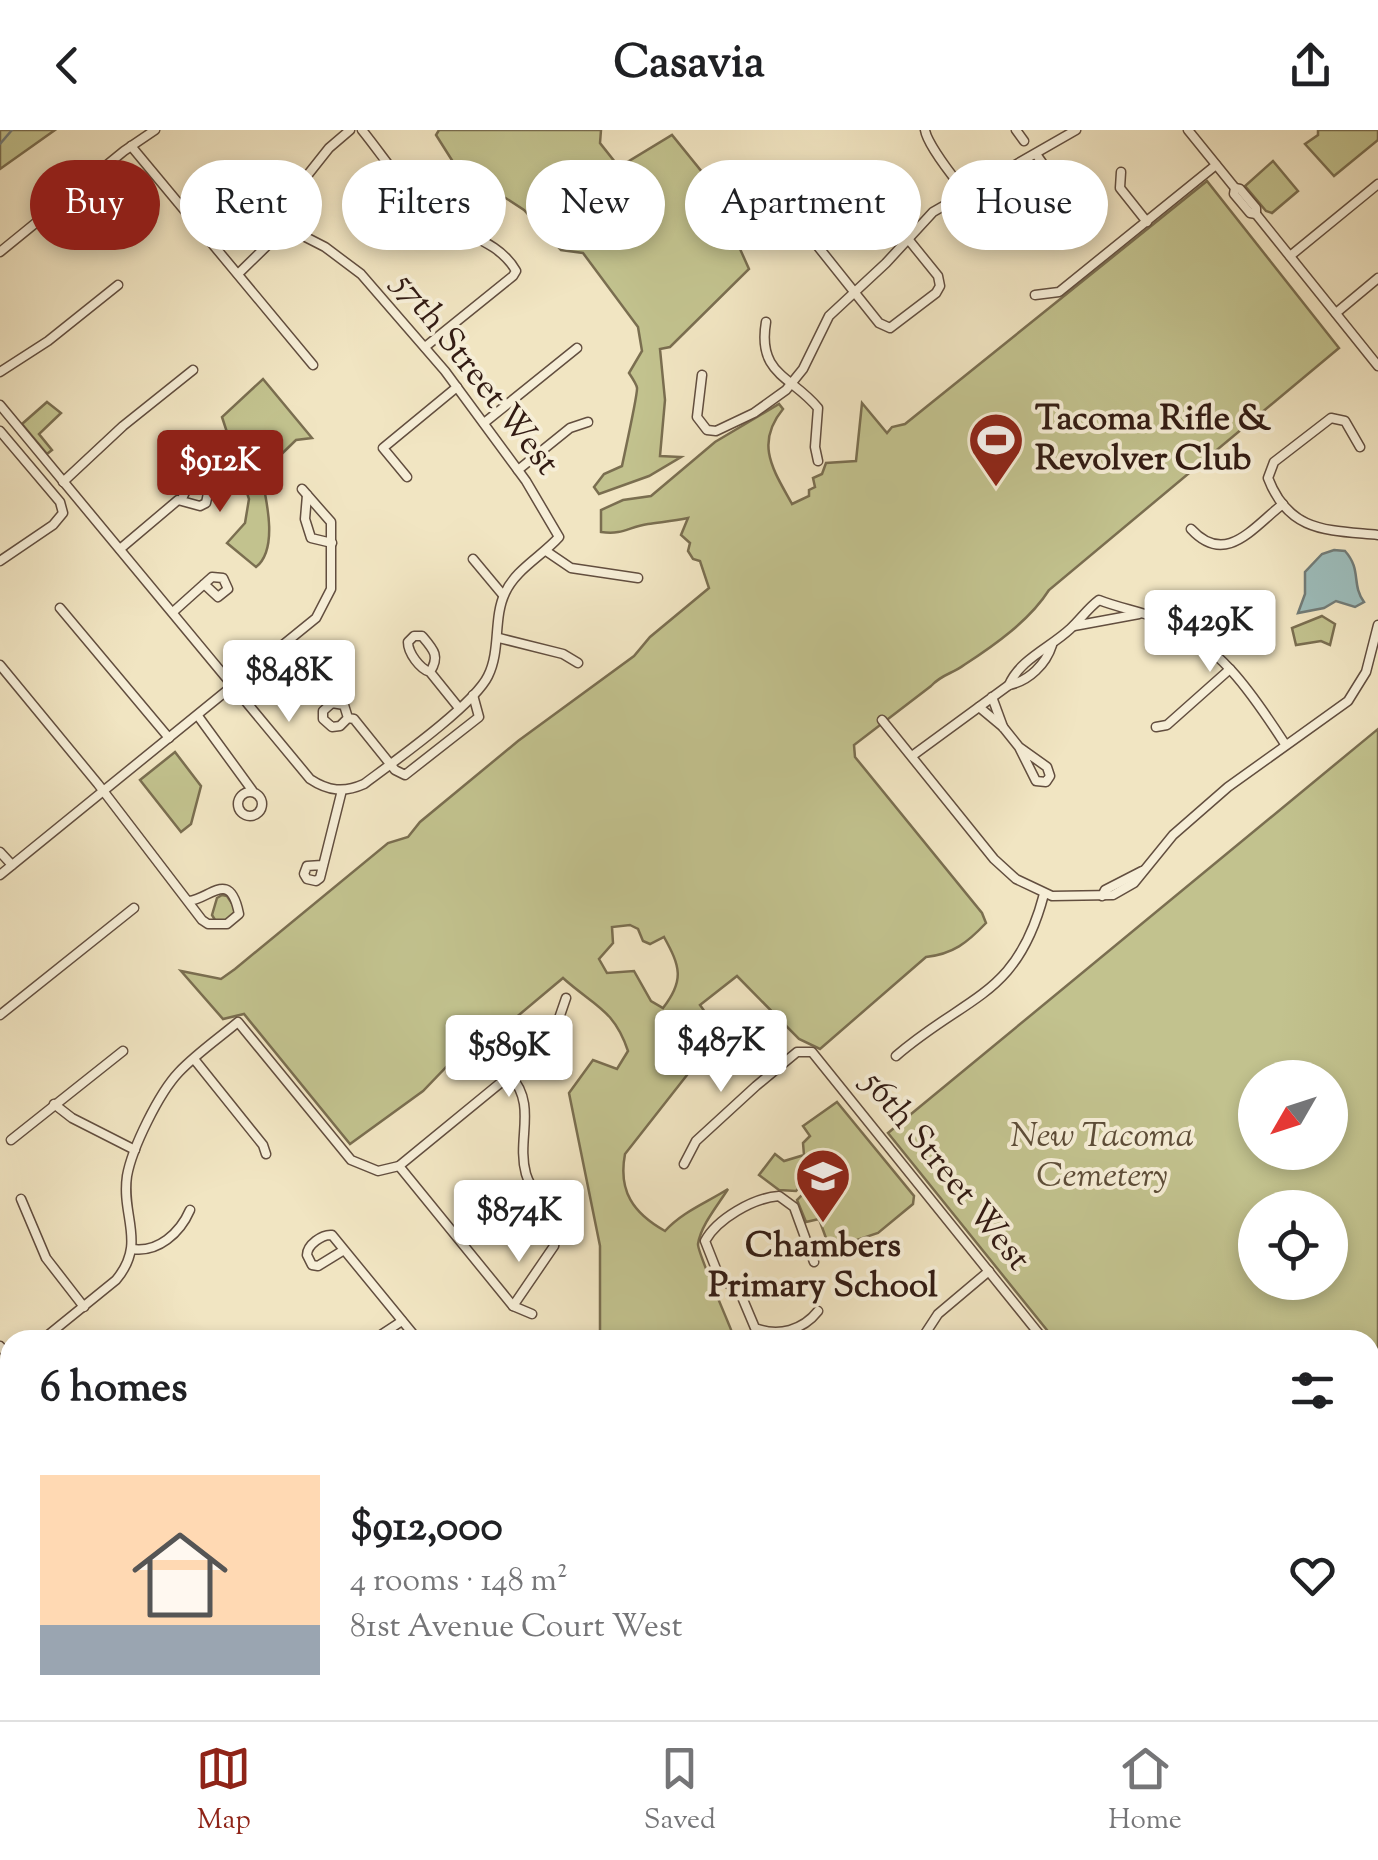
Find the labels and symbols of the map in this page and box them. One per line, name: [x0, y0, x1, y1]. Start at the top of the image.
street label: 57th Street West: [378, 261, 570, 487]
place label: Tacoma Rifle & Revolver Club: [1035, 395, 1271, 486]
sports icon: Tacoma Rifle & Revolver Club: [966, 410, 1026, 489]
pin: $912K: [150, 430, 290, 515]
pin: $429K: [1140, 590, 1280, 675]
pin: $848K: [219, 640, 359, 725]
pin: $487K: [651, 1010, 791, 1095]
pin: $589K: [439, 1015, 579, 1100]
street label: 56th Street West: [847, 1059, 1042, 1283]
north arrow: [1238, 1060, 1348, 1170]
park label: New Tacoma Cemetery: [1010, 1112, 1194, 1203]
school or university icon: Chambers Primary School: [793, 1146, 853, 1225]
pin: $874K: [449, 1180, 589, 1265]
place label: Chambers Primary School: [708, 1222, 938, 1313]

